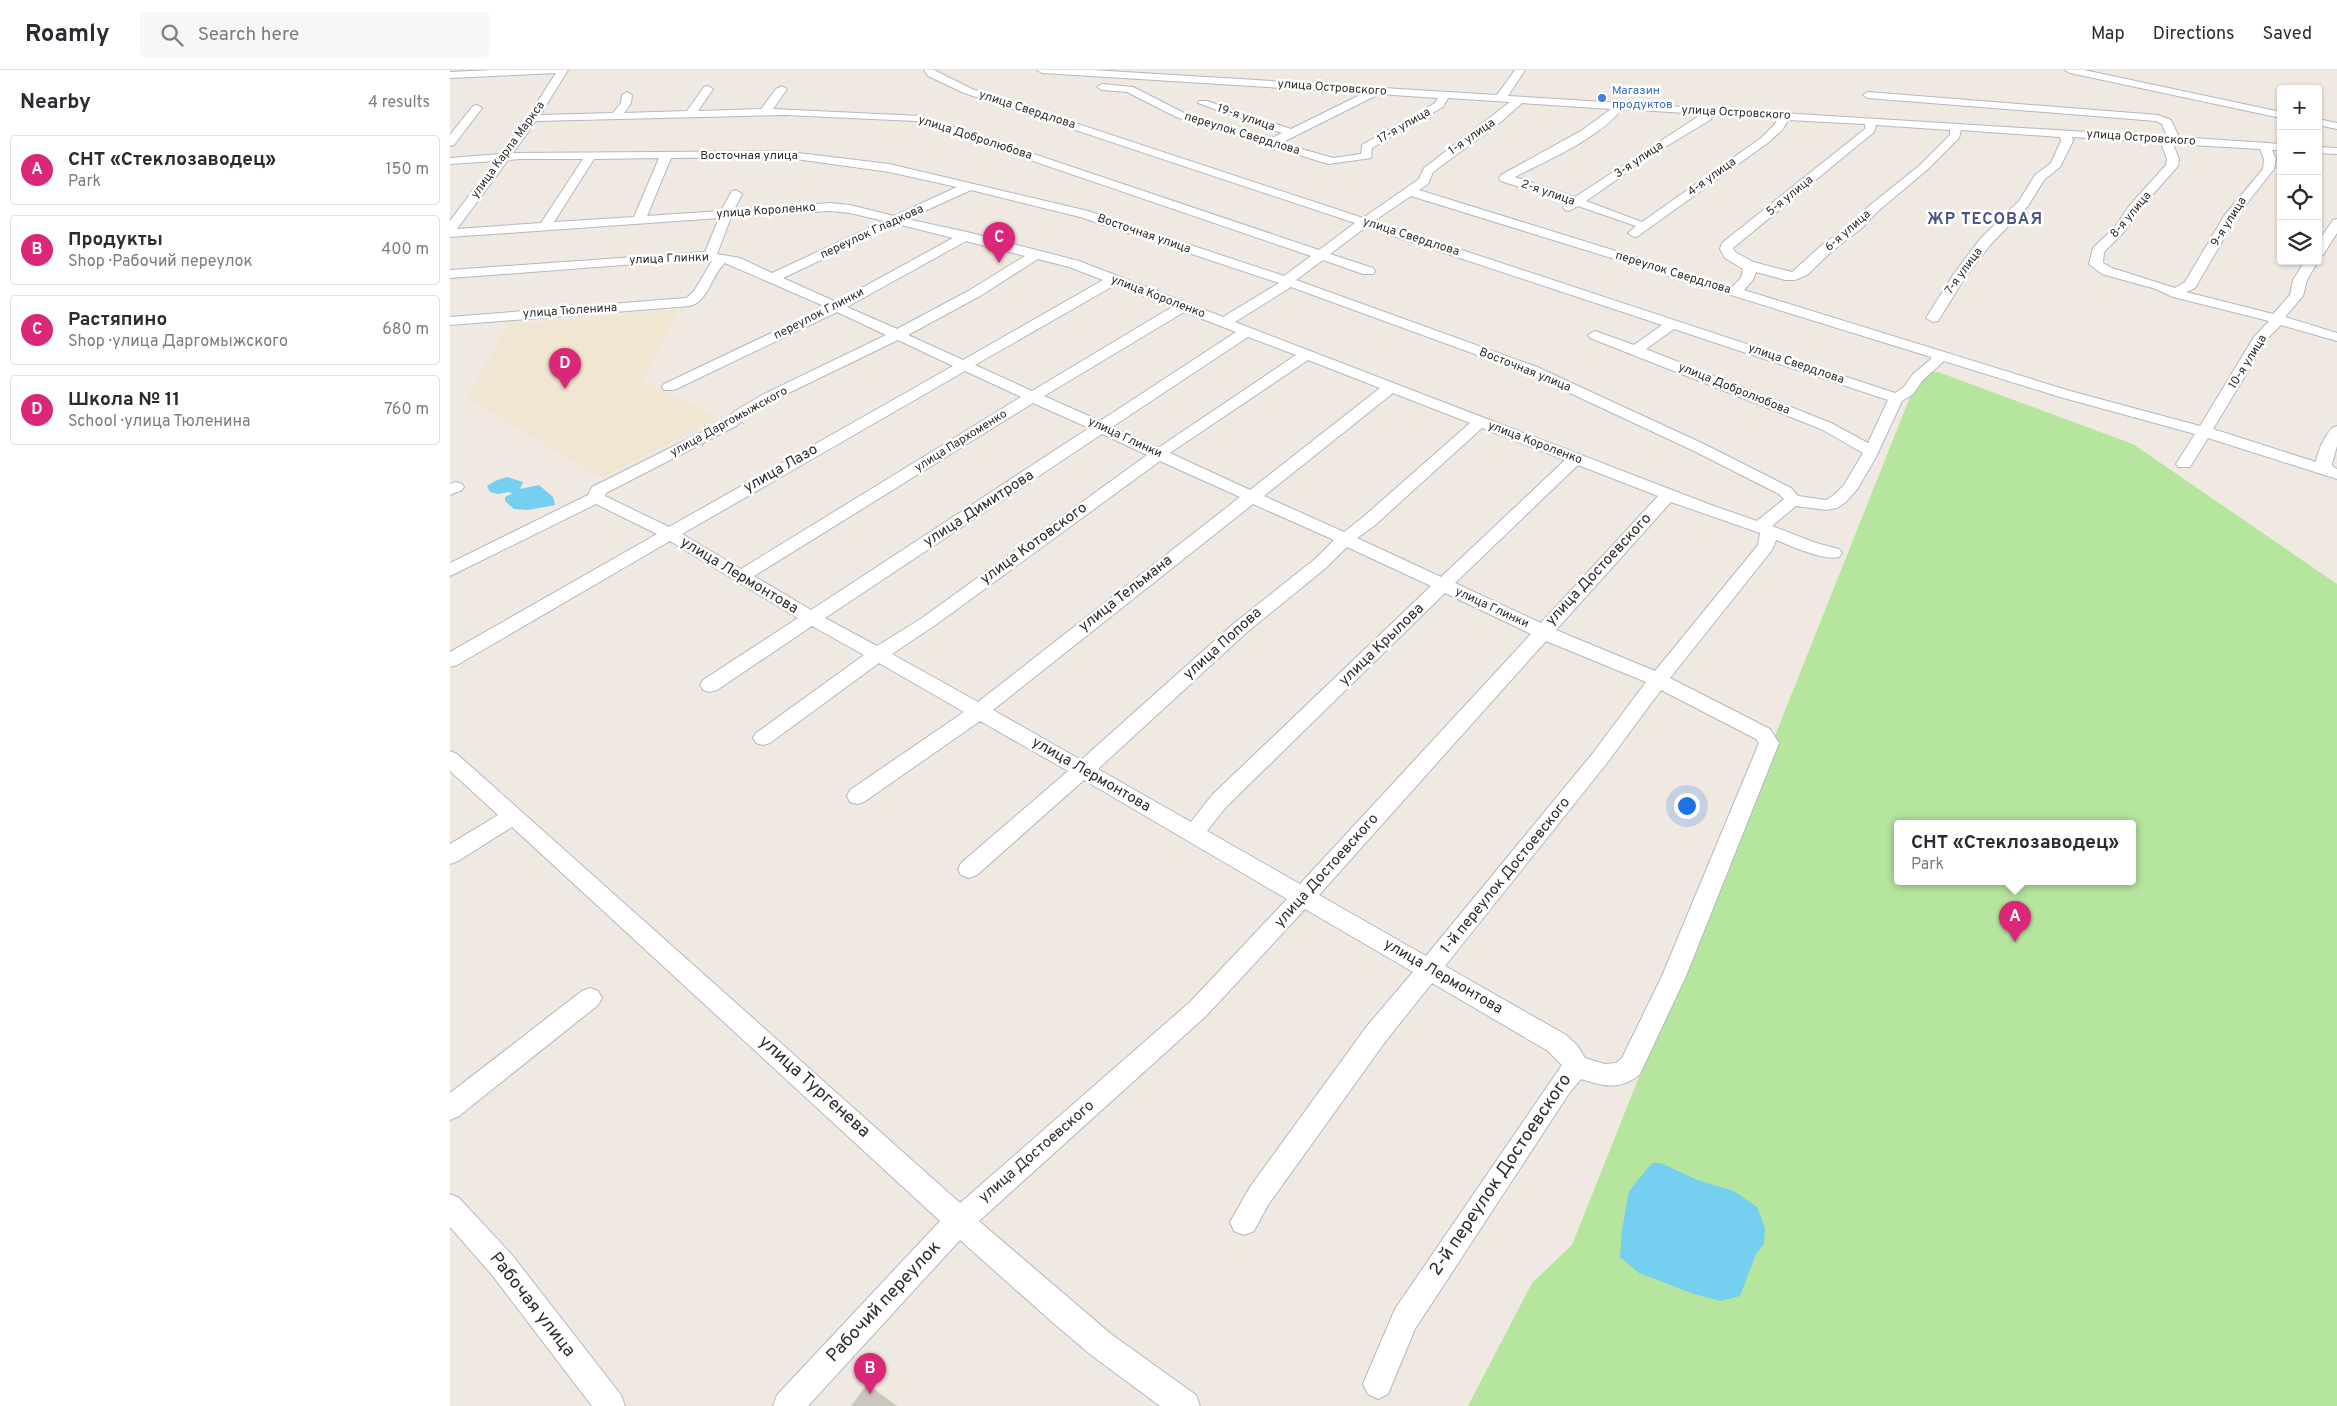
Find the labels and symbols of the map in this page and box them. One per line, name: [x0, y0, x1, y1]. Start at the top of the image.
street label: улица Островского: [1277, 76, 1387, 100]
place label: Магазин продуктов: [1612, 83, 1673, 113]
street label: улица Свердлова: [977, 87, 1077, 133]
marker: Магазин продуктов: [1596, 92, 1608, 104]
street label: улица Карла Маркса: [467, 98, 549, 202]
street label: 19-я улица: [1215, 101, 1277, 135]
street label: улица Островского: [1681, 102, 1791, 124]
street label: 17-я улица: [1375, 104, 1433, 148]
street label: переулок Свердлова: [1182, 109, 1302, 159]
street label: улица Добролюбова: [916, 112, 1034, 164]
street label: 1-я улица: [1445, 115, 1499, 159]
street label: улица Островского: [2086, 126, 2196, 150]
street label: 3-я улица: [1611, 138, 1667, 182]
street label: Восточная улица: [700, 148, 798, 164]
street label: 4-я улица: [1685, 154, 1739, 200]
street label: 5-я улица: [1763, 172, 1817, 220]
street label: 2-я улица: [1519, 176, 1577, 210]
street label: 8-я улица: [2107, 188, 2155, 242]
street label: 9-я улица: [2207, 194, 2251, 250]
street label: улица Короленко: [716, 200, 817, 222]
street label: переулок Гладкова: [818, 201, 926, 263]
street label: 6-я улица: [1822, 207, 1874, 255]
district label: ЖР ТЕСОВАЯ: [1927, 210, 2043, 230]
street label: Восточная улица: [1095, 211, 1193, 257]
street label: улица Свердлова: [1361, 214, 1461, 260]
pin: C: [983, 222, 1015, 263]
street label: 7-я улица: [1942, 244, 1986, 298]
street label: переулок Свердлова: [1613, 248, 1733, 298]
street label: улица Глинки: [629, 250, 709, 268]
street label: улица Короленко: [1109, 272, 1208, 322]
street label: переулок Глинки: [771, 284, 867, 344]
street label: улица Тюленина: [522, 300, 618, 322]
street label: 10-я улица: [2225, 332, 2271, 392]
street label: улица Свердлова: [1746, 340, 1846, 388]
street label: Восточная улица: [1477, 344, 1573, 396]
pin: D: [549, 348, 581, 389]
street label: улица Добролюбова: [1676, 359, 1792, 419]
street label: улица Даргомыжского: [667, 383, 791, 461]
street label: улица Пархоменко: [912, 406, 1011, 476]
street label: улица Глинки: [1085, 414, 1165, 462]
street label: улица Короленко: [1486, 418, 1585, 468]
street label: улица Лазо: [741, 440, 821, 498]
street label: улица Димитрова: [920, 466, 1038, 552]
street label: улица Котовского: [977, 499, 1091, 589]
street label: улица Достоевского: [1542, 510, 1656, 630]
street label: улица Лермонтова: [677, 533, 801, 619]
street label: улица Тельмана: [1075, 551, 1177, 637]
street label: улица Глинки: [1452, 584, 1532, 632]
street label: улица Крылова: [1335, 600, 1429, 690]
street label: улица Попова: [1180, 604, 1266, 684]
street label: улица Лермонтова: [1028, 733, 1154, 817]
your location: [1674, 793, 1700, 819]
street label: 1-й переулок Достоевского: [1437, 794, 1575, 958]
street label: улица Достоевского: [1271, 810, 1383, 932]
pin: A: [1999, 901, 2031, 942]
street label: улица Лермонтова: [1380, 935, 1506, 1019]
street label: улица Тургенева: [753, 1031, 875, 1143]
street label: 2-й переулок Достоевского: [1425, 1070, 1577, 1280]
street label: улица Достоевского: [975, 1097, 1099, 1207]
street label: Рабочий переулок: [822, 1236, 946, 1368]
street label: Рабочая улица: [484, 1248, 580, 1362]
pin: B: [854, 1353, 886, 1394]

